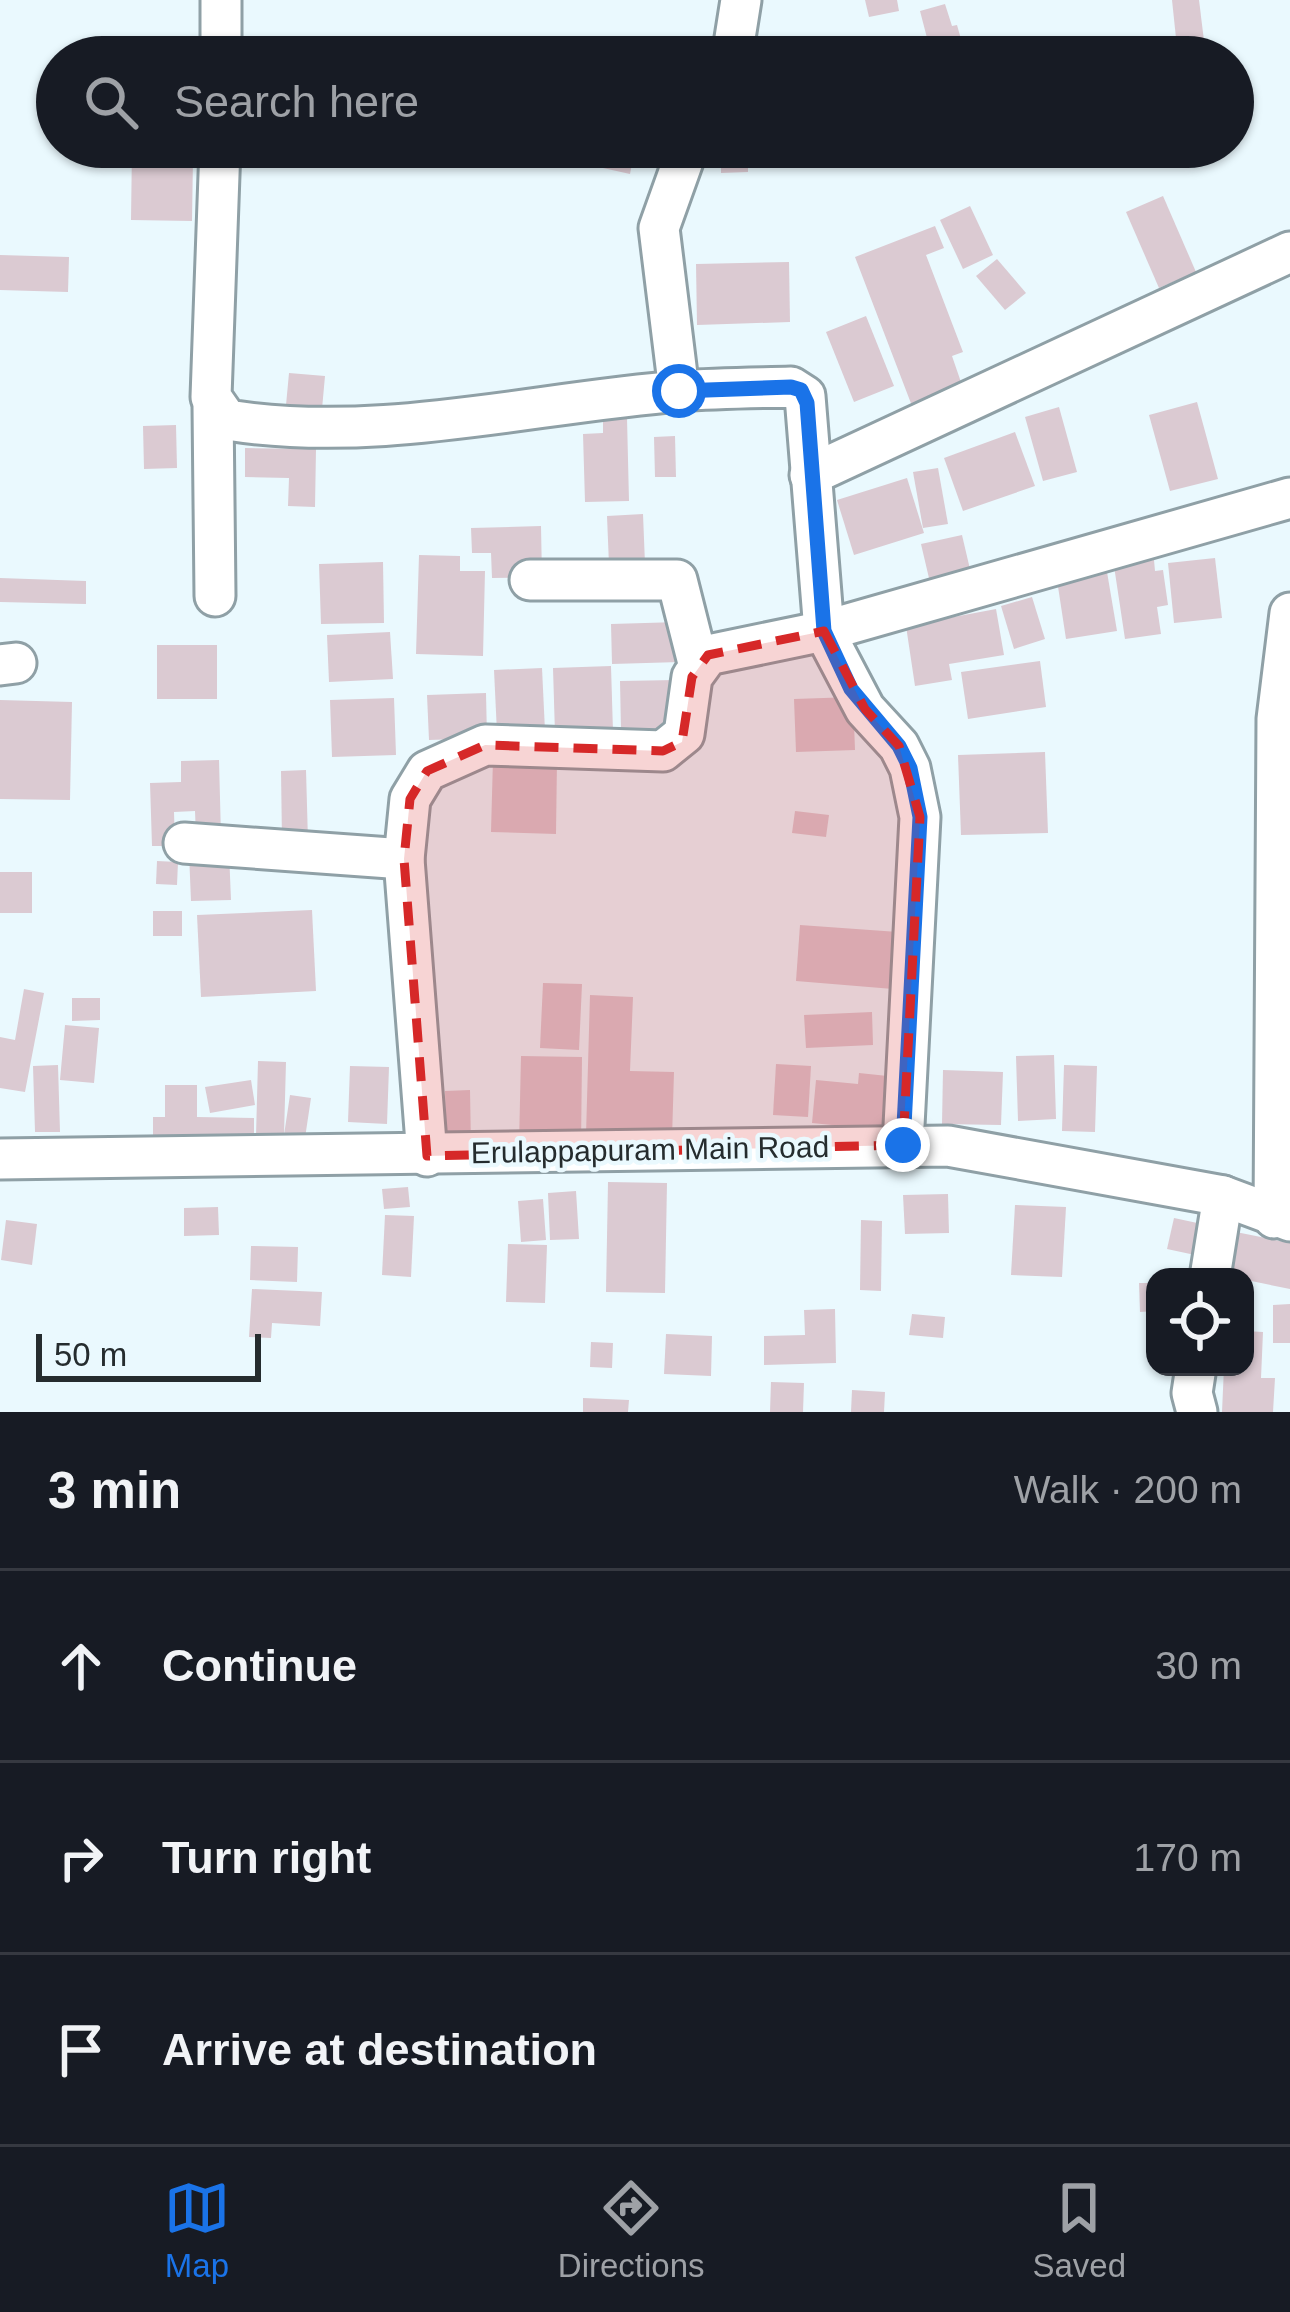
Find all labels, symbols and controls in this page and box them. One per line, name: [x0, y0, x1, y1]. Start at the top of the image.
search box: [36, 36, 1254, 168]
icon: search: [78, 69, 144, 135]
text: Search here: [174, 76, 419, 127]
route start: [652, 364, 706, 418]
route end: [876, 1118, 930, 1172]
street label: Erulappapuram Main Road: [470, 1130, 830, 1169]
map controls: [1146, 1268, 1254, 1376]
button: locate: [1146, 1268, 1254, 1376]
scale bar: [36, 1328, 261, 1381]
text: 50 m: [54, 1336, 127, 1373]
text: 3 min: [48, 1462, 181, 1519]
text: Walk · 200 m: [1014, 1468, 1242, 1511]
icon: ahead: [48, 1633, 114, 1699]
text: Continue: [162, 1640, 357, 1691]
text: 30 m: [1155, 1644, 1242, 1687]
icon: right: [48, 1825, 114, 1891]
text: Turn right: [162, 1832, 371, 1883]
text: 170 m: [1134, 1836, 1242, 1879]
icon: arrive: [48, 2017, 114, 2083]
text: Arrive at destination: [162, 2024, 597, 2075]
tab: Map: [164, 2175, 230, 2285]
tab: Directions: [558, 2175, 705, 2285]
tab: Saved: [1032, 2175, 1126, 2285]

